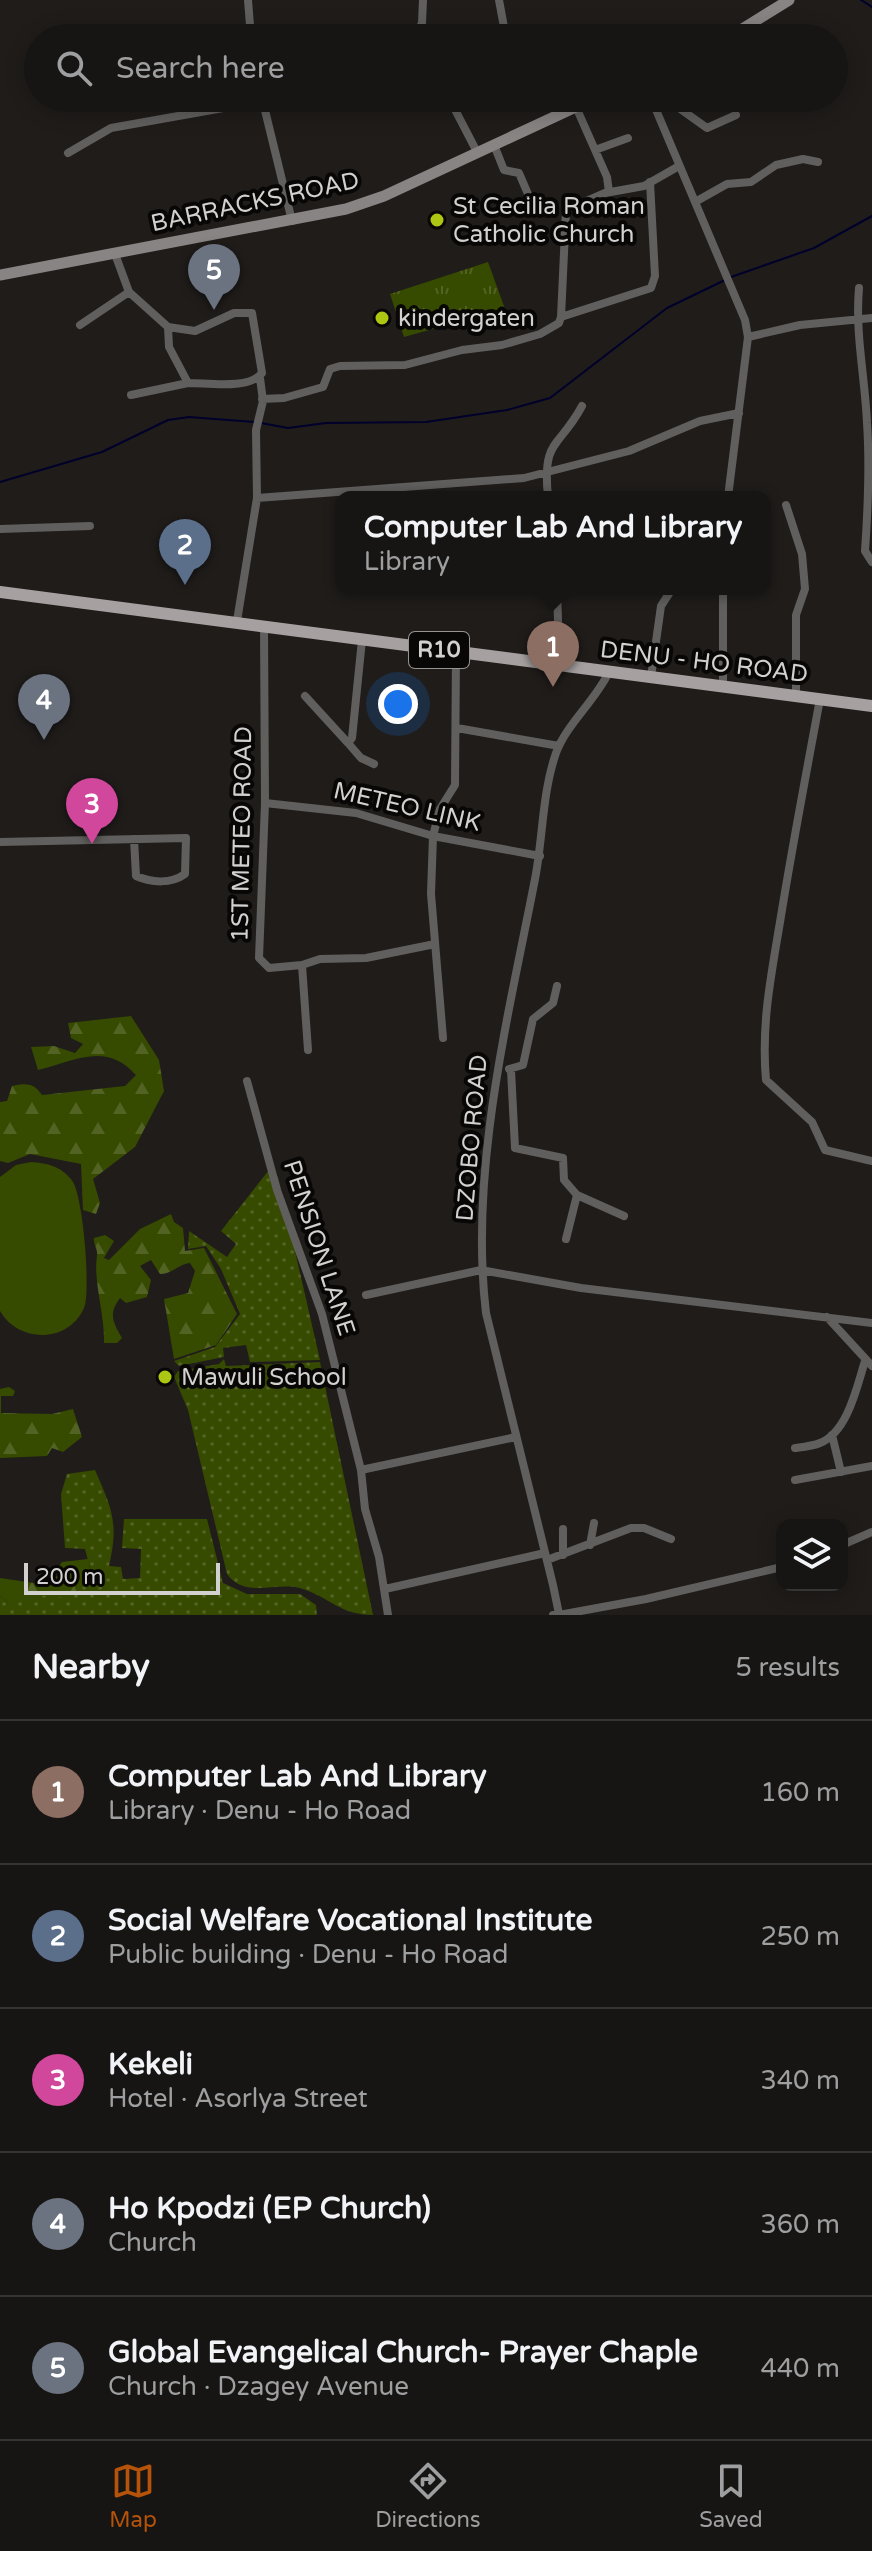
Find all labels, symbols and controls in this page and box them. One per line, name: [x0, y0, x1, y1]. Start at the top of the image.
search box: [24, 24, 848, 112]
icon: search: [52, 46, 96, 90]
text: Search here: [116, 50, 285, 87]
street label: BARRACKS ROAD: [148, 166, 362, 238]
place label: St Cecilia Roman Catholic Church: [453, 192, 645, 249]
marker: St Cecilia Roman Catholic Church: [428, 211, 446, 229]
pin: 5: [188, 244, 240, 310]
place label: kindergaten: [398, 304, 535, 333]
marker: kindergaten: [373, 309, 391, 327]
popup: [335, 491, 771, 595]
text: Computer Lab And Library: [364, 509, 742, 546]
pin: 2: [159, 519, 211, 585]
text: Library: [364, 546, 450, 577]
pin: 1: [527, 621, 579, 687]
road number: R10: [409, 632, 469, 668]
street label: DENU - HO ROAD: [598, 635, 810, 689]
pin: 4: [18, 674, 70, 740]
your location: [378, 684, 418, 724]
street label: 1ST METEO ROAD: [226, 726, 258, 942]
street label: METEO LINK: [331, 776, 483, 838]
pin: 3: [66, 778, 118, 844]
street label: DZOBO ROAD: [450, 1053, 494, 1223]
street label: PENSION LANE: [277, 1156, 361, 1340]
place label: Mawuli School: [181, 1363, 347, 1392]
marker: Mawuli School: [156, 1368, 174, 1386]
map controls: [776, 1519, 848, 1591]
button: layers: [776, 1519, 848, 1591]
scale bar: [24, 1559, 220, 1595]
text: 200 m: [36, 1564, 103, 1590]
text: Nearby: [32, 1647, 150, 1688]
text: 5 results: [735, 1652, 840, 1683]
text: Computer Lab And Library: [108, 1758, 487, 1795]
text: 1: [50, 1777, 66, 1808]
text: 160 m: [760, 1777, 840, 1808]
text: Library · Denu - Ho Road: [108, 1795, 411, 1826]
text: Social Welfare Vocational Institute: [108, 1902, 593, 1939]
text: 2: [50, 1921, 66, 1952]
text: 250 m: [760, 1921, 840, 1952]
text: Public building · Denu - Ho Road: [108, 1939, 508, 1970]
text: Kekeli: [108, 2046, 193, 2083]
text: 3: [50, 2065, 66, 2096]
text: 340 m: [760, 2065, 840, 2096]
text: Hotel · Asorlya Street: [108, 2083, 368, 2114]
text: Ho Kpodzi (EP Church): [108, 2190, 431, 2227]
text: 4: [50, 2209, 66, 2240]
text: 360 m: [760, 2209, 840, 2240]
text: Church: [108, 2227, 197, 2258]
text: Global Evangelical Church- Prayer Chaple: [108, 2334, 698, 2371]
text: 5: [50, 2353, 66, 2384]
text: 440 m: [760, 2353, 840, 2384]
text: Church · Dzagey Avenue: [108, 2371, 409, 2402]
tab: Map: [109, 2459, 157, 2533]
tab: Directions: [375, 2459, 481, 2533]
tab: Saved: [699, 2459, 763, 2533]

